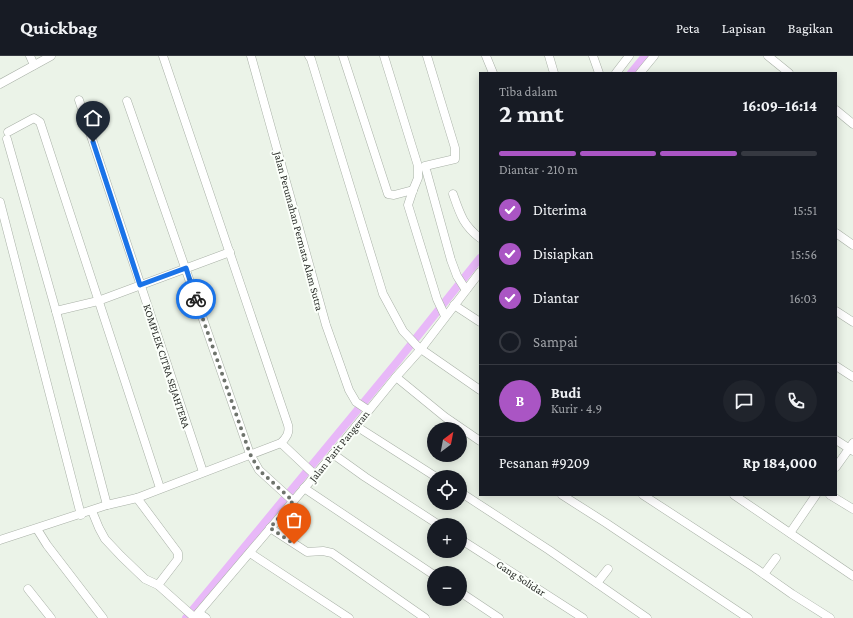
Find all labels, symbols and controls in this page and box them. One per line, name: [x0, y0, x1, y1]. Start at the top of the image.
text: Quickbag: [20, 17, 97, 38]
text: Peta: [676, 20, 700, 36]
text: Lapisan: [722, 20, 766, 36]
text: Bagikan: [788, 20, 833, 36]
text: Tiba dalam: [499, 84, 557, 99]
text: 16:09–16:14: [743, 98, 817, 114]
text: 2 mnt: [499, 99, 564, 128]
pin: [76, 101, 110, 142]
icon: home: [82, 107, 104, 129]
street label: Jalan Perumahan Permata Alam Sutra: [271, 149, 326, 312]
text: Diantar · 210 m: [499, 162, 578, 177]
icon: check: [499, 199, 521, 221]
text: Diterima: [533, 202, 587, 218]
text: 15:51: [793, 203, 817, 218]
icon: check: [499, 243, 521, 265]
text: Disiapkan: [533, 246, 594, 262]
text: 15:56: [791, 247, 817, 262]
courier: [176, 279, 216, 319]
icon: check: [499, 287, 521, 309]
icon: bike: [185, 288, 207, 310]
text: Diantar: [533, 290, 579, 306]
text: 16:03: [790, 291, 817, 306]
street label: KOMPLEK CITRA SEJAHTERA: [140, 302, 193, 431]
text: Sampai: [533, 334, 578, 350]
button: chat: [723, 380, 765, 422]
button: phone: [775, 380, 817, 422]
text: Budi: [551, 385, 581, 401]
text: B: [516, 393, 524, 409]
text: Kurir · 4.9: [551, 401, 602, 416]
street label: Jalan Parit Pangeran: [306, 408, 372, 486]
north arrow: [427, 422, 467, 462]
map controls: [427, 422, 467, 606]
text: Pesanan #9209: [499, 455, 590, 471]
text: Rp 184,000: [743, 455, 817, 471]
button: locate: [427, 470, 467, 510]
pin: [277, 503, 311, 544]
icon: bag: [283, 509, 305, 531]
button: +: [427, 518, 467, 558]
street label: Gang Solidar: [493, 558, 548, 599]
button: −: [427, 566, 467, 606]

